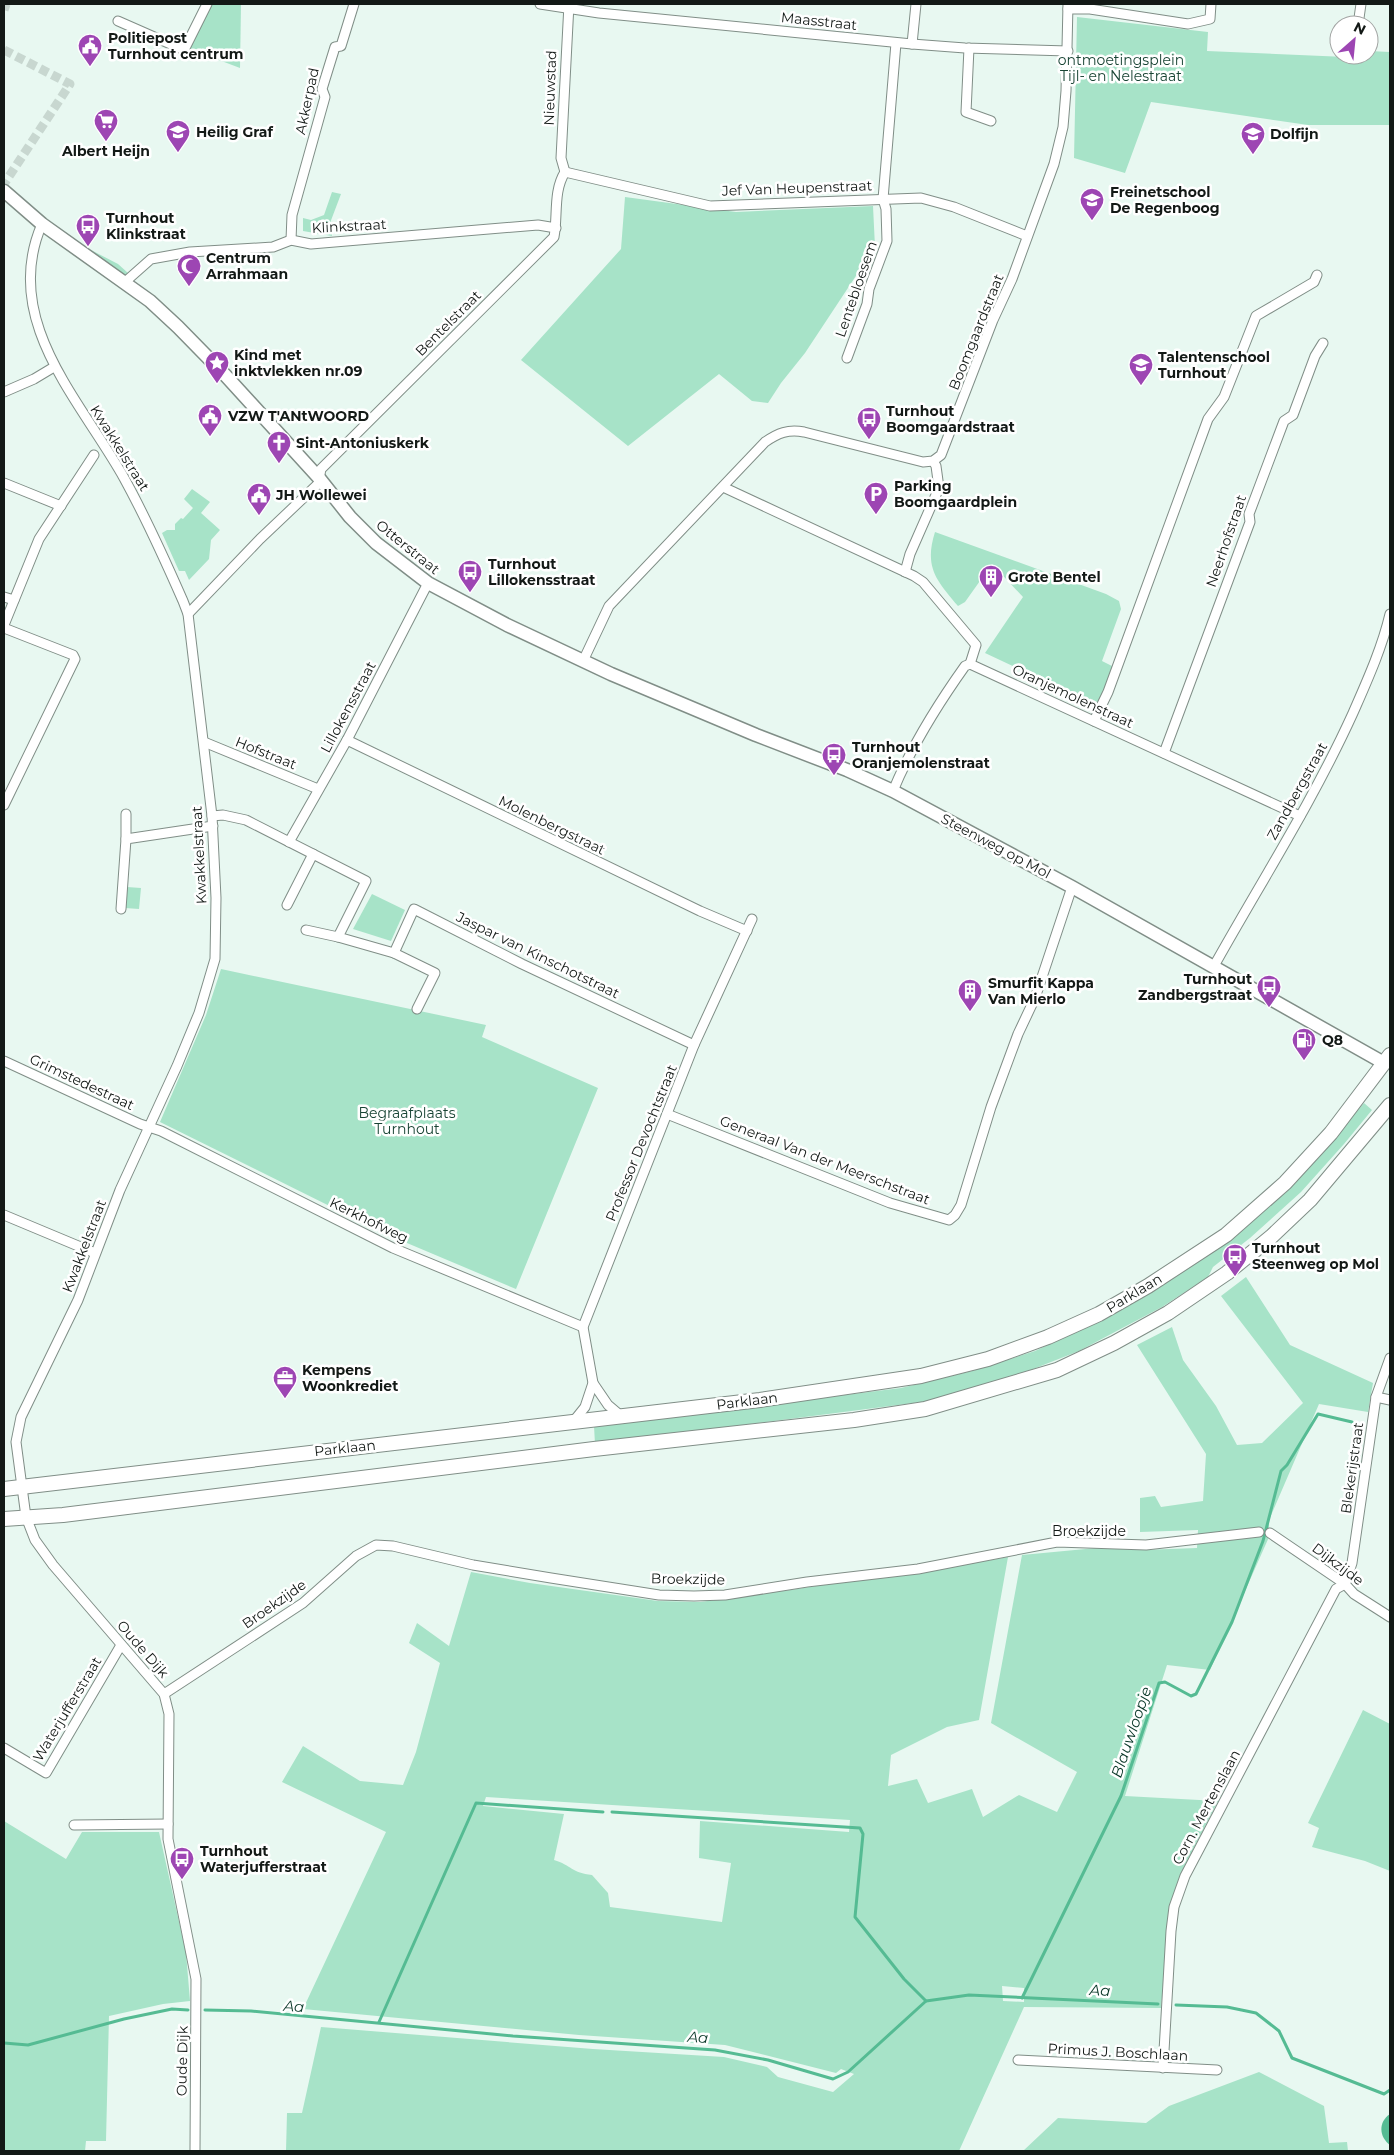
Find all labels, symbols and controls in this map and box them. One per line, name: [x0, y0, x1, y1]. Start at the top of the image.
street label: Maasstraat: [780, 8, 858, 34]
north arrow: [1329, 15, 1379, 65]
text: N: [1351, 18, 1369, 39]
place label: Politiepost Turnhout centrum: [108, 29, 243, 63]
public building icon: Politiepost Turnhout centrum: [77, 33, 103, 67]
street label: Nieuwstad: [540, 50, 560, 126]
park label: ontmoetingsplein Tijl- en Nelestraat: [1058, 51, 1184, 85]
street label: Akkerpad: [291, 66, 323, 136]
supermarket icon: Albert Heijn: [93, 108, 119, 142]
school or university icon: Heilig Graf: [165, 119, 191, 153]
school or university icon: Dolfijn: [1240, 121, 1266, 155]
place label: Heilig Graf: [196, 123, 273, 141]
place label: Dolfijn: [1270, 125, 1319, 143]
place label: Albert Heijn: [61, 142, 150, 160]
street label: Jef Van Heupenstraat: [720, 176, 873, 200]
place label: Freinetschool De Regenboog: [1110, 183, 1220, 217]
school or university icon: Freinetschool De Regenboog: [1079, 187, 1105, 221]
place label: Turnhout Klinkstraat: [106, 209, 186, 243]
bus stop icon: Turnhout Klinkstraat: [75, 213, 101, 247]
street label: Klinkstraat: [311, 215, 387, 237]
street label: Lentebloesem: [831, 239, 881, 339]
place label: Centrum Arrahmaan: [205, 249, 288, 283]
mosque icon: Centrum Arrahmaan: [176, 253, 202, 287]
street label: Boomgaardstraat: [944, 271, 1008, 393]
street label: Bentelstraat: [411, 286, 485, 360]
place label: Kind met inktvlekken nr.09: [234, 346, 362, 380]
place label: Talentenschool Turnhout: [1158, 348, 1270, 382]
place icon: Kind met inktvlekken nr.09: [204, 350, 230, 384]
school or university icon: Talentenschool Turnhout: [1128, 352, 1154, 386]
street label: Kwakkelstraat: [86, 402, 154, 495]
place label: Turnhout Boomgaardstraat: [886, 402, 1015, 436]
public building icon: VZW T'ANtWOORD: [197, 403, 223, 437]
bus stop icon: Turnhout Boomgaardstraat: [856, 406, 882, 440]
place label: VZW T'ANtWOORD: [227, 407, 369, 425]
church icon: Sint-Antoniuskerk: [266, 430, 292, 464]
place label: Sint-Antoniuskerk: [296, 434, 430, 452]
place label: Parking Boomgaardplein: [894, 477, 1017, 511]
parking icon: Parking Boomgaardplein: [863, 481, 889, 515]
public building icon: JH Wollewei: [246, 482, 272, 516]
place label: JH Wollewei: [275, 486, 367, 504]
street label: Neerhofstraat: [1202, 492, 1250, 590]
street label: Otterstraat: [373, 516, 444, 578]
place label: Turnhout Lillokensstraat: [488, 555, 595, 589]
bus stop icon: Turnhout Lillokensstraat: [457, 559, 483, 593]
building icon: Grote Bentel: [978, 564, 1004, 598]
place label: Grote Bentel: [1008, 568, 1101, 586]
street label: Lillokensstraat: [316, 658, 380, 756]
street label: Oranjemolenstraat: [1009, 660, 1137, 732]
street label: Hofstraat: [233, 733, 300, 774]
place label: Turnhout Oranjemolenstraat: [852, 738, 990, 772]
street label: Zandbergstraat: [1263, 739, 1331, 843]
bus stop icon: Turnhout Oranjemolenstraat: [821, 742, 847, 776]
street label: Molenbergstraat: [496, 791, 609, 859]
street label: Kwakkelstraat: [187, 805, 211, 904]
street label: Steenweg op Mol: [938, 809, 1054, 883]
street label: Jaspar van Kinschotstraat: [453, 907, 623, 1003]
place label: Turnhout Zandbergstraat: [1138, 970, 1252, 1004]
place label: Smurfit Kappa Van Mierlo: [987, 974, 1094, 1008]
bus stop icon: Turnhout Zandbergstraat: [1256, 974, 1282, 1008]
building icon: Smurfit Kappa Van Mierlo: [957, 978, 983, 1012]
fuel station icon: Q8: [1291, 1027, 1317, 1061]
place label: Q8: [1322, 1031, 1343, 1049]
street label: Grimstedestraat: [27, 1050, 137, 1114]
street label: Professor Devochtstraat: [601, 1062, 681, 1224]
park label: Begraafplaats Turnhout: [358, 1104, 456, 1138]
street label: Generaal Van der Meerschstraat: [717, 1112, 933, 1209]
street label: Kerkhofweg: [327, 1193, 411, 1247]
street label: Kwakkelstraat: [58, 1197, 110, 1295]
place label: Turnhout Steenweg op Mol: [1252, 1239, 1379, 1273]
bus stop icon: Turnhout Steenweg op Mol: [1222, 1243, 1248, 1277]
street label: Parklaan: [1103, 1269, 1165, 1317]
place label: Kempens Woonkrediet: [302, 1361, 398, 1395]
office icon: Kempens Woonkrediet: [272, 1365, 298, 1399]
street label: Parklaan: [715, 1388, 779, 1414]
street label: Blekerijstraat: [1337, 1421, 1367, 1515]
street label: Parklaan: [313, 1436, 377, 1460]
street label: Broekzijde: [1052, 1522, 1126, 1540]
street label: Dijkzijde: [1309, 1539, 1367, 1589]
street label: Broekzijde: [651, 1569, 725, 1589]
street label: Broekzijde: [238, 1575, 310, 1633]
street label: Oude Dijk: [113, 1617, 173, 1682]
street label: Waterjufferstraat: [29, 1653, 106, 1765]
water label: Blauwloopje: [1107, 1684, 1155, 1780]
street label: Corn. Mertenslaan: [1168, 1746, 1244, 1868]
place label: Turnhout Waterjufferstraat: [200, 1842, 327, 1876]
bus stop icon: Turnhout Waterjufferstraat: [169, 1846, 195, 1880]
water label: Aa: [1088, 1980, 1111, 2000]
water label: Aa: [282, 1996, 305, 2016]
street label: Oude Dijk: [172, 2025, 192, 2096]
water label: Aa: [686, 2027, 709, 2047]
street label: Primus J. Boschlaan: [1047, 2039, 1189, 2065]

